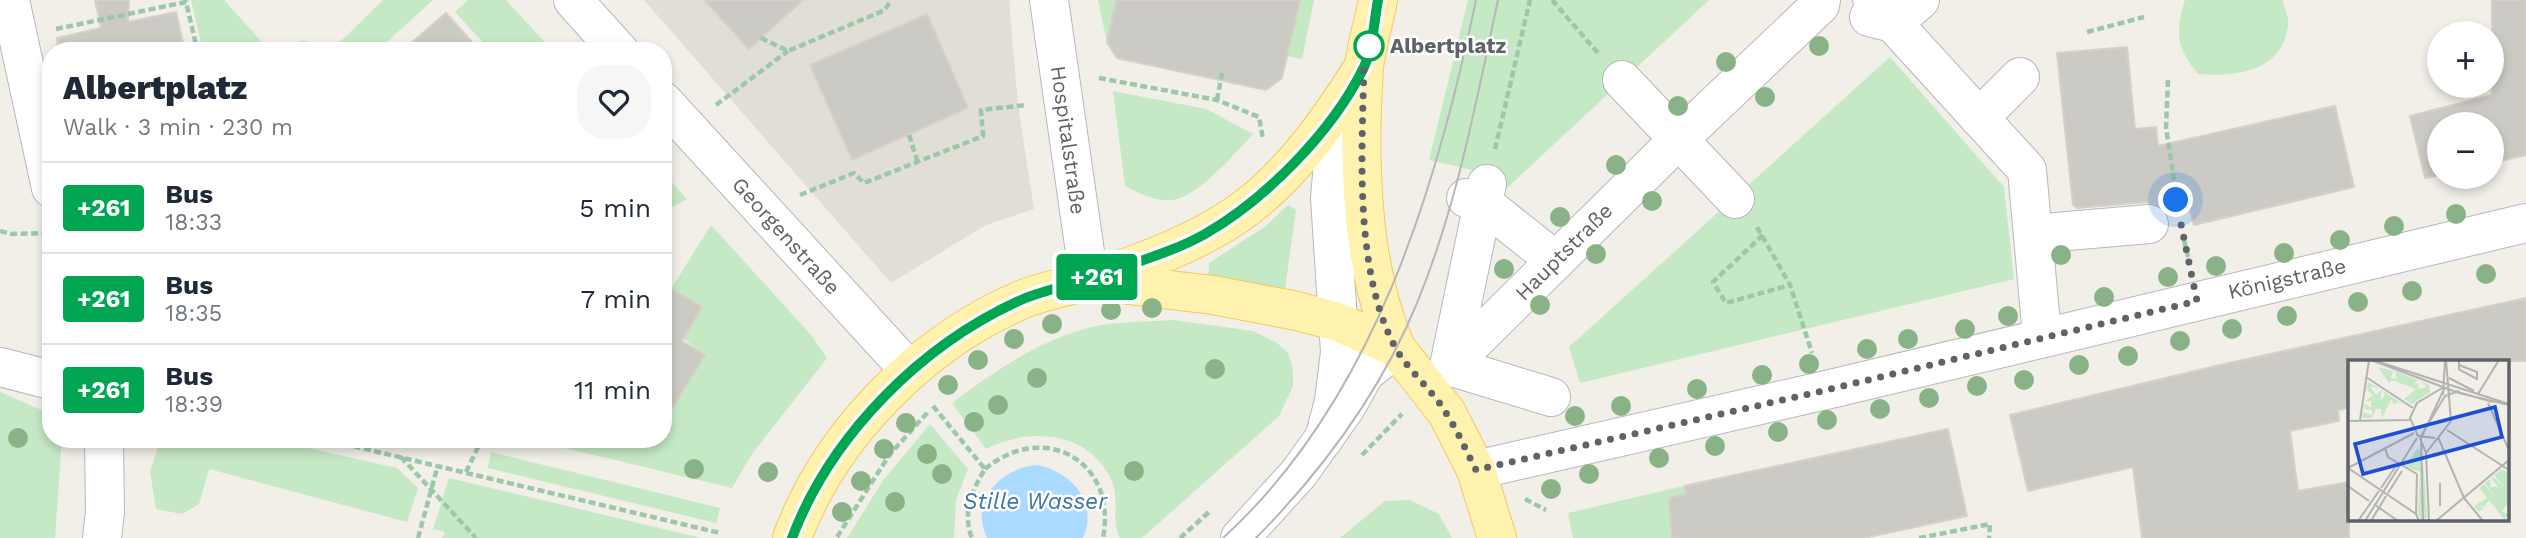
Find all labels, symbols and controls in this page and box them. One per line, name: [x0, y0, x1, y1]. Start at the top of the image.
map controls: [2427, 21, 2504, 189]
button: +: [2427, 21, 2504, 98]
marker: Albertplatz: [1354, 31, 1384, 61]
place label: Albertplatz: [1390, 33, 1506, 58]
street label: Hospitalstraße: [1046, 64, 1091, 216]
button: heart: [577, 65, 651, 139]
text: Albertplatz: [63, 68, 247, 107]
button: −: [2427, 112, 2504, 189]
text: Walk · 3 min · 230 m: [63, 114, 293, 141]
street label: Georgenstraße: [727, 172, 846, 300]
text: Bus: [165, 179, 213, 209]
your location: [2158, 182, 2193, 217]
text: 5 min: [579, 193, 651, 223]
text: +261: [77, 194, 130, 222]
street label: Hauptstraße: [1510, 198, 1617, 305]
text: 18:33: [165, 209, 222, 236]
street label: Königstraße: [2225, 253, 2348, 304]
line badge: +261: [1048, 254, 1146, 300]
text: +261: [1070, 263, 1124, 291]
text: Bus: [165, 270, 213, 300]
text: 7 min: [581, 284, 651, 314]
text: +261: [77, 285, 130, 313]
text: 18:35: [165, 300, 222, 327]
inset map: [2348, 360, 2508, 520]
text: Bus: [165, 361, 213, 391]
text: 11 min: [574, 375, 651, 405]
text: +261: [77, 376, 130, 404]
text: 18:39: [165, 391, 223, 418]
water label: Stille Wasser: [963, 488, 1108, 515]

